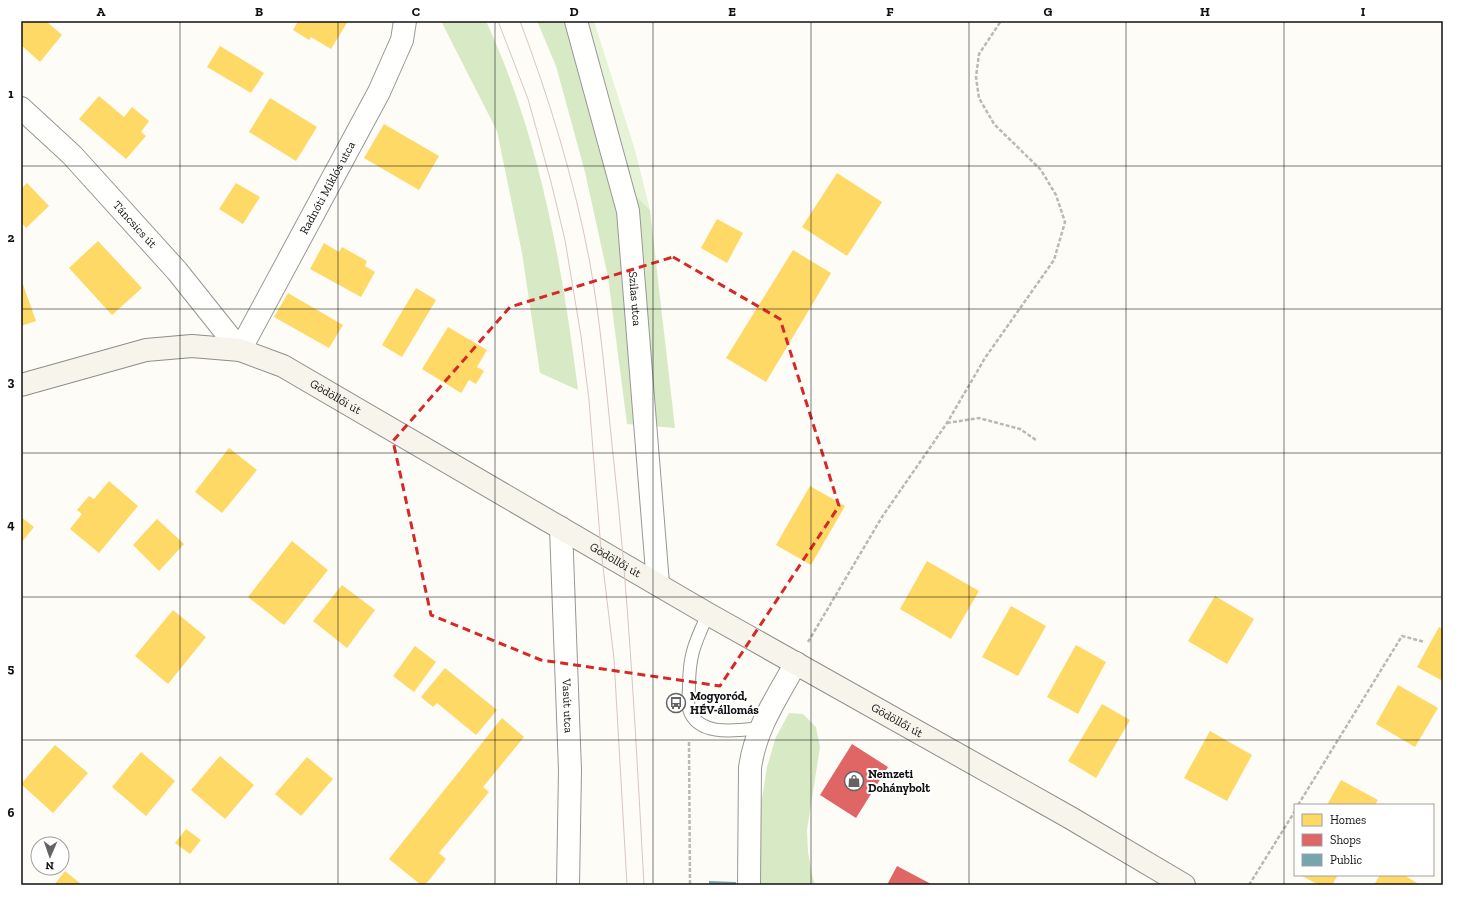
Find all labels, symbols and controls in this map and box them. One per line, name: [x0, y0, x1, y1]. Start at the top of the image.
text: A: [97, 4, 106, 19]
text: B: [255, 4, 263, 19]
text: C: [412, 4, 420, 19]
text: D: [569, 4, 579, 19]
text: E: [728, 4, 736, 19]
text: F: [886, 4, 894, 19]
text: G: [1044, 4, 1053, 19]
text: H: [1200, 4, 1210, 19]
text: I: [1361, 4, 1366, 19]
text: 1: [8, 86, 14, 101]
street label: Radnóti Miklós utca: [297, 139, 358, 237]
street label: Táncsics út: [110, 198, 160, 251]
text: 2: [8, 230, 15, 245]
street label: Szilas utca: [626, 271, 644, 327]
text: 3: [8, 374, 15, 389]
street label: Gödöllői út: [307, 376, 364, 417]
text: 4: [7, 517, 15, 532]
street label: Gödöllői út: [587, 540, 644, 581]
text: 5: [8, 661, 15, 676]
street label: Vasút utca: [560, 677, 576, 734]
place label: Mogyoród, HÉV-állomás: [690, 689, 759, 717]
bus stop icon: Mogyoród, HÉV-állomás: [665, 692, 687, 714]
street label: Gödöllői út: [869, 700, 926, 741]
place label: Nemzeti Dohánybolt: [868, 767, 930, 795]
shop icon: Nemzeti Dohánybolt: [843, 770, 865, 792]
legend: [1294, 804, 1434, 876]
text: 6: [8, 805, 15, 820]
text: Homes: [1330, 813, 1366, 827]
text: Shops: [1330, 833, 1361, 847]
north arrow: [30, 836, 70, 876]
text: Public: [1330, 853, 1363, 867]
text: N: [45, 859, 54, 872]

